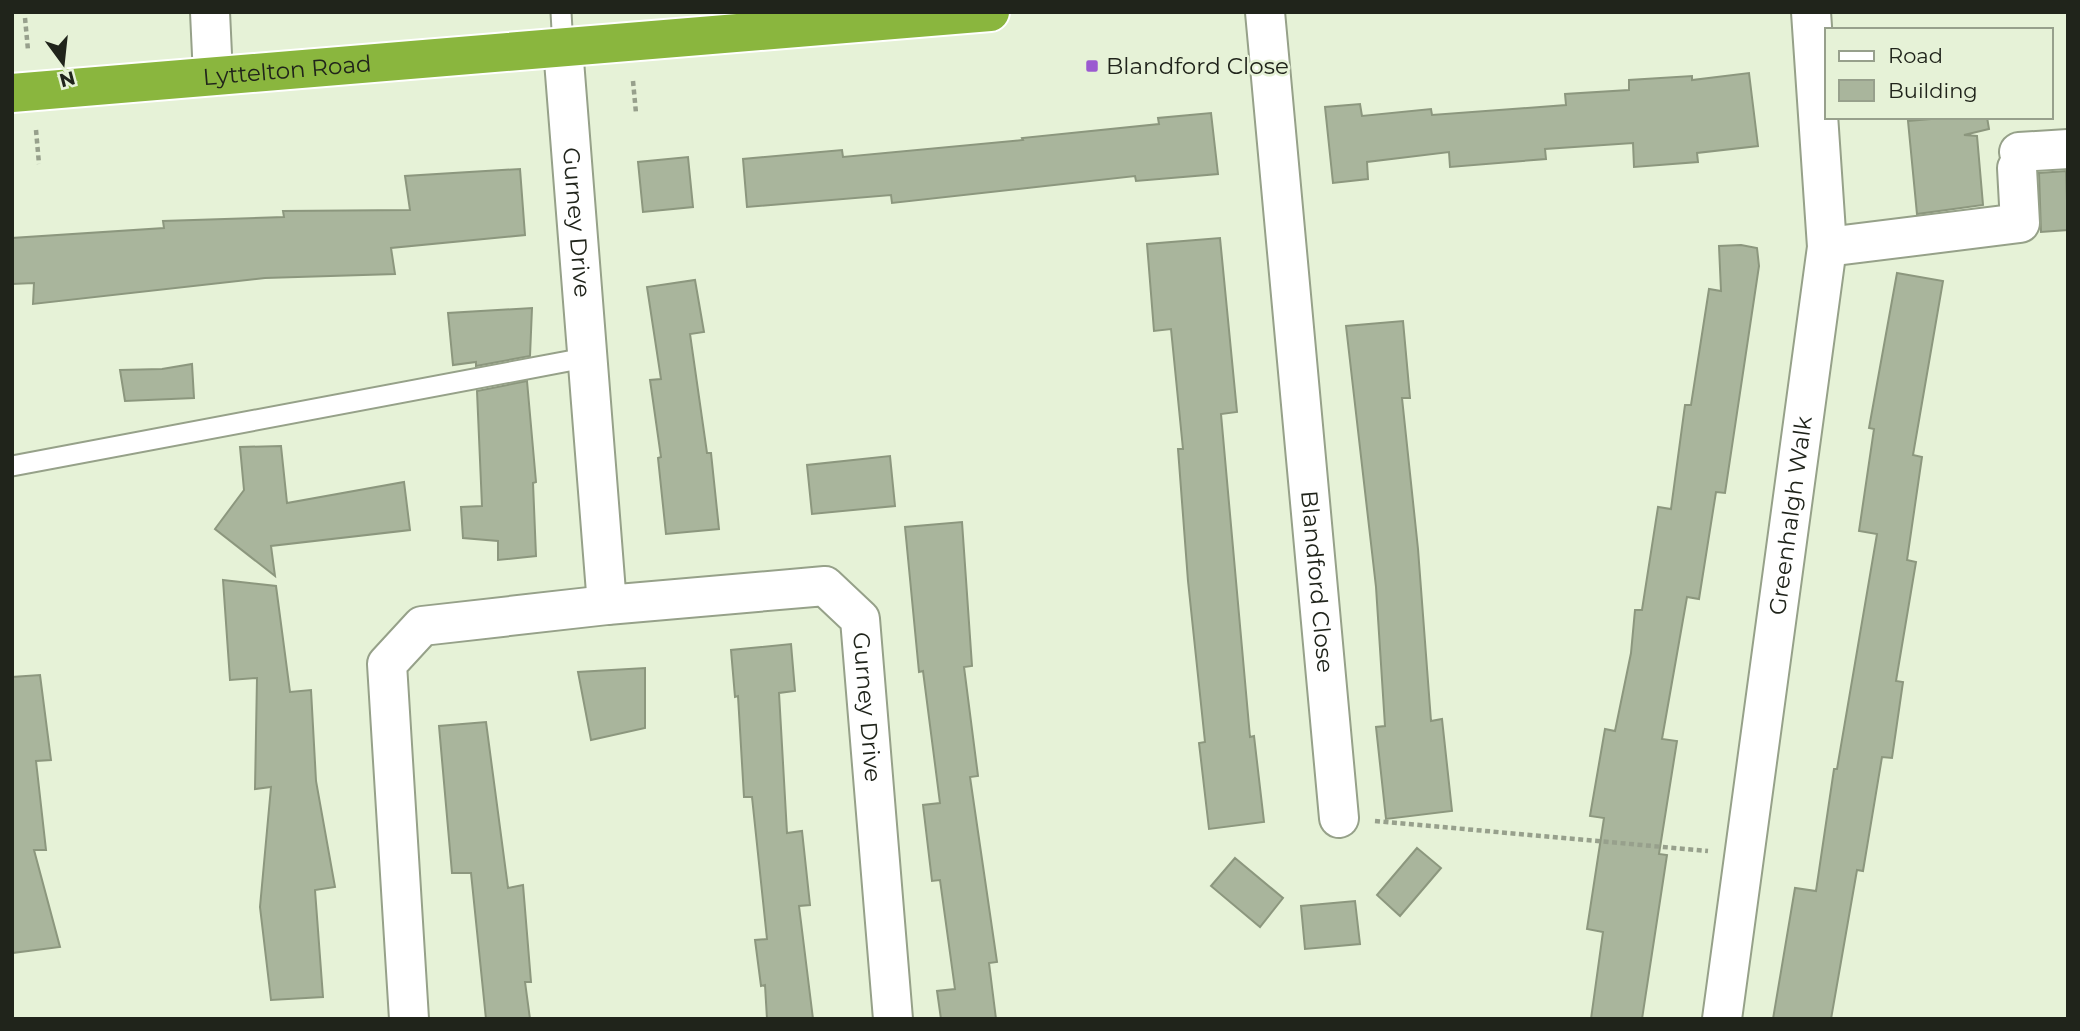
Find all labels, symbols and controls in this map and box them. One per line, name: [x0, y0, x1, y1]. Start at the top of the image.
north arrow: [28, 28, 98, 98]
legend: [1825, 28, 2052, 119]
text: Road: [1888, 43, 1943, 68]
street label: Lyttelton Road: [202, 49, 372, 91]
place label: Blandford Close: [1106, 52, 1289, 80]
marker: Blandford Close: [1084, 58, 1100, 74]
text: N: [57, 66, 78, 92]
text: Building: [1888, 78, 1978, 103]
street label: Gurney Drive: [557, 146, 597, 299]
street label: Greenhalgh Walk: [1763, 414, 1818, 617]
street label: Blandford Close: [1295, 489, 1340, 674]
street label: Gurney Drive: [847, 631, 887, 783]

